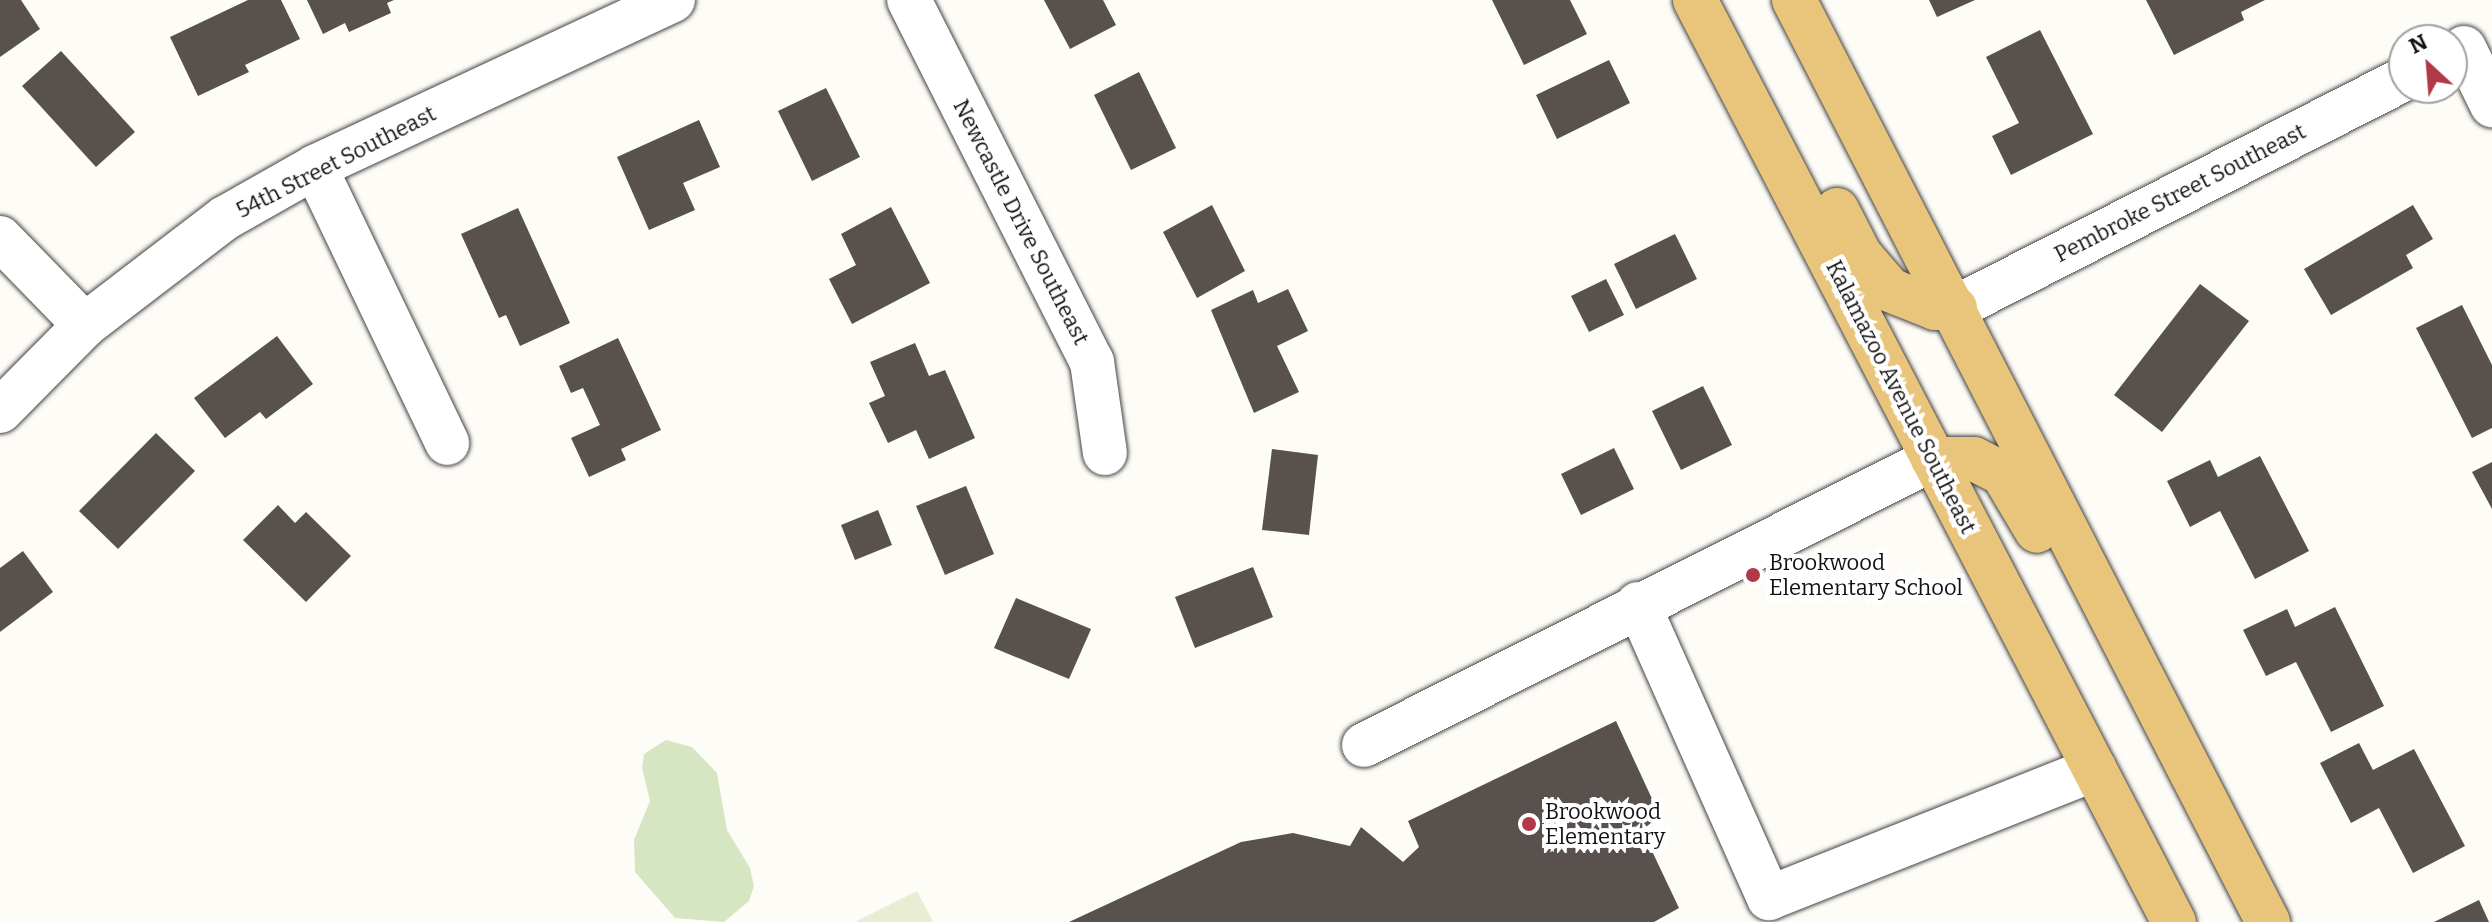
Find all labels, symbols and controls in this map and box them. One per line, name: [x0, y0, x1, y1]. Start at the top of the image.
north arrow: [2388, 24, 2468, 104]
text: N: [2405, 28, 2432, 60]
street label: Newcastle Drive Southeast: [948, 95, 1094, 349]
street label: 54th Street Southeast: [232, 100, 440, 224]
street label: Pembroke Street Southeast: [2050, 118, 2310, 268]
street label: Kalamazoo Avenue Southeast: [1820, 256, 1982, 538]
place label: Brookwood Elementary School: [1769, 549, 1963, 600]
marker: Brookwood Elementary School: [1744, 566, 1762, 584]
place label: Brookwood Elementary: [1545, 798, 1665, 850]
marker: Brookwood Elementary: [1520, 815, 1538, 833]

